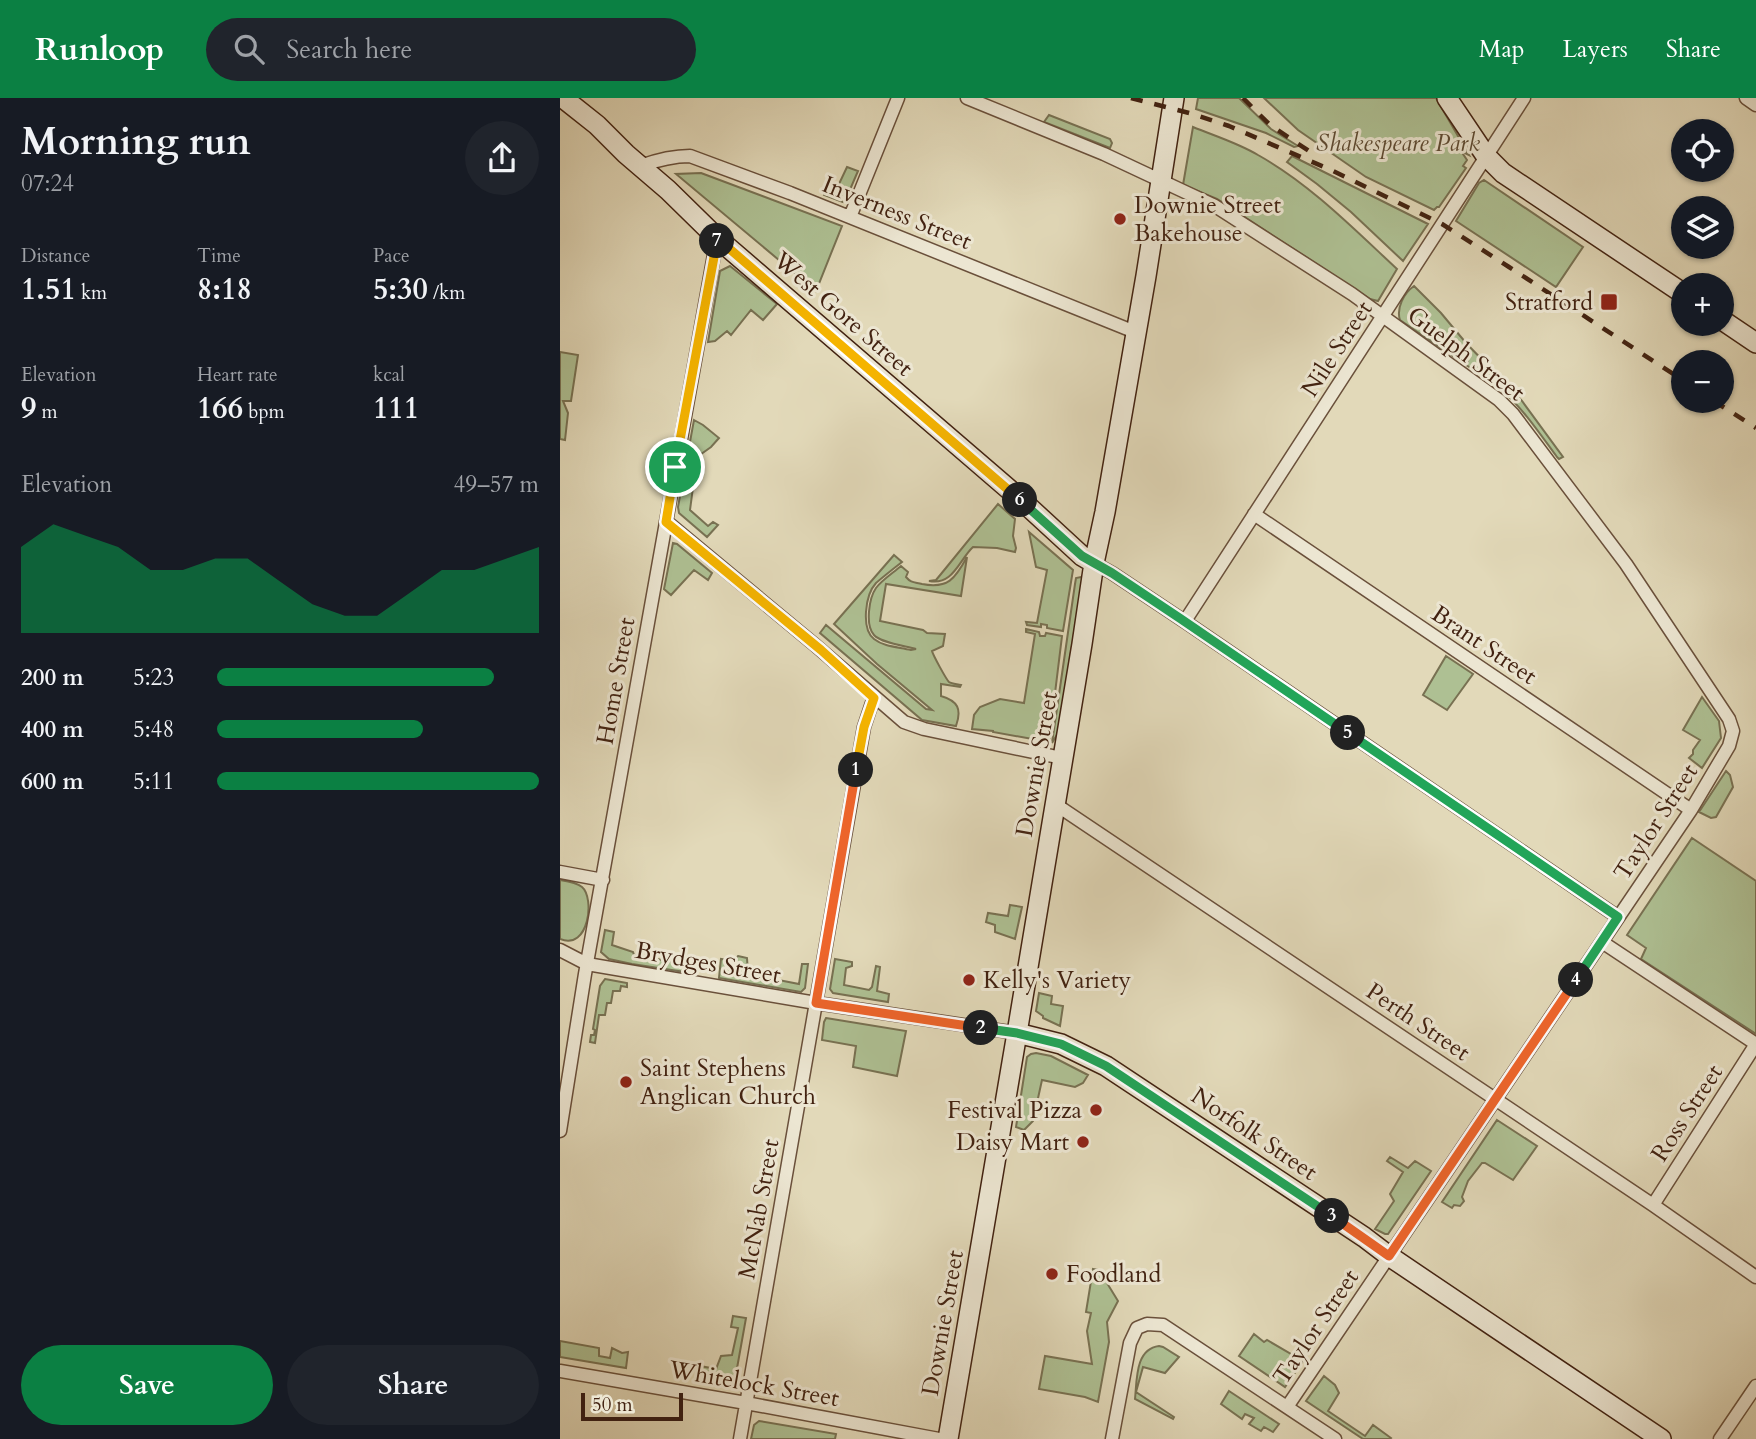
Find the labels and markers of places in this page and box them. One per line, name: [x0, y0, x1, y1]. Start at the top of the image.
place label: Downie Street Bakehouse: [1134, 189, 1282, 250]
marker: Downie Street Bakehouse: [1112, 211, 1128, 227]
pin: 7: [700, 223, 734, 258]
place label: Stratford: [1505, 286, 1593, 319]
marker: Stratford: [1599, 292, 1619, 312]
pin: [645, 437, 705, 497]
pin: 6: [1002, 482, 1037, 518]
pin: 5: [1330, 716, 1366, 750]
pin: 1: [838, 752, 874, 788]
pin: 4: [1558, 962, 1594, 998]
place label: Kelly's Variety: [983, 964, 1132, 997]
marker: Kelly's Variety: [961, 972, 977, 988]
pin: 2: [964, 1010, 998, 1046]
place label: Saint Stephens Anglican Church: [640, 1052, 816, 1113]
marker: Saint Stephens Anglican Church: [618, 1074, 634, 1090]
place label: Festival Pizza: [947, 1094, 1083, 1127]
marker: Festival Pizza: [1088, 1102, 1104, 1118]
place label: Daisy Mart: [956, 1126, 1069, 1159]
marker: Daisy Mart: [1075, 1134, 1091, 1150]
pin: 3: [1314, 1198, 1350, 1234]
place label: Foodland: [1066, 1258, 1162, 1291]
marker: Foodland: [1044, 1266, 1060, 1282]

